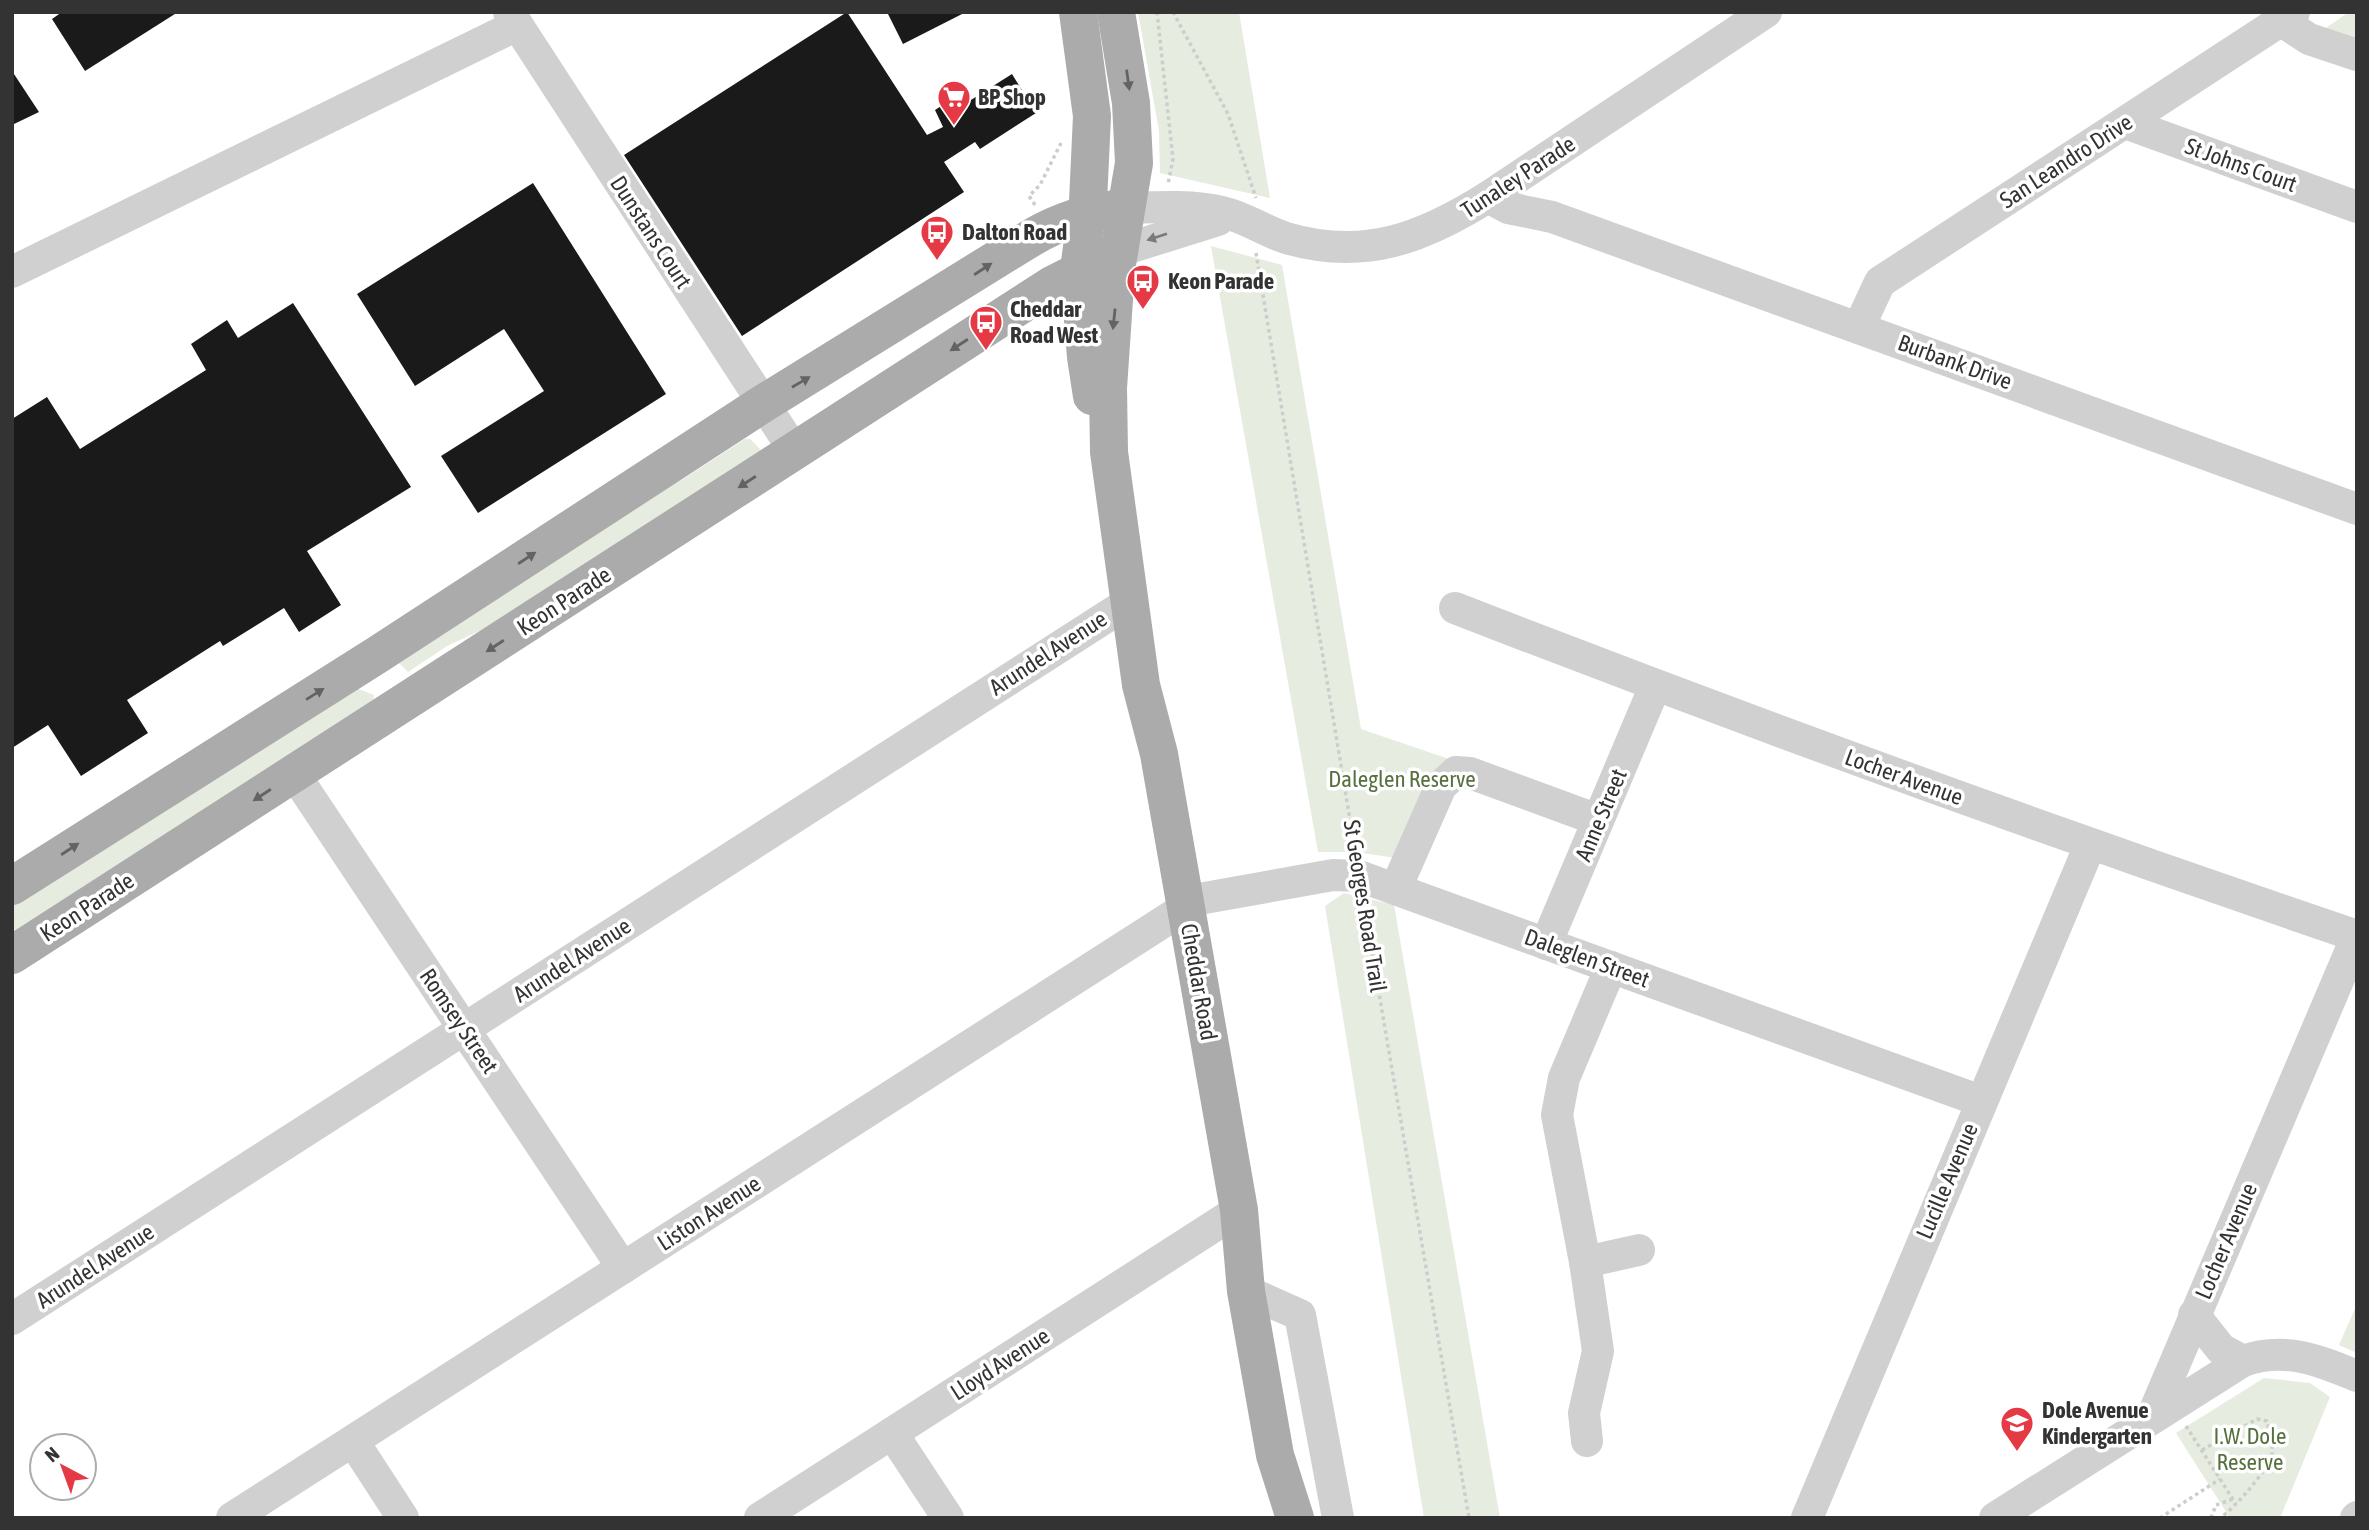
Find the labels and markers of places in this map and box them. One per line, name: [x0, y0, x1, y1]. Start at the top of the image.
supermarket icon: BP Shop: [935, 78, 973, 127]
place label: BP Shop: [978, 84, 1046, 110]
bus stop icon: Dalton Road: [918, 213, 956, 262]
place label: Dalton Road: [962, 219, 1067, 245]
bus stop icon: Keon Parade: [1124, 262, 1162, 311]
place label: Keon Parade: [1168, 268, 1274, 294]
place label: Cheddar Road West: [1010, 296, 1099, 348]
bus stop icon: Cheddar Road West: [967, 303, 1005, 352]
place label: Dole Avenue Kindergarten: [2042, 1397, 2152, 1449]
school or university icon: Dole Avenue Kindergarten: [1998, 1404, 2036, 1453]

